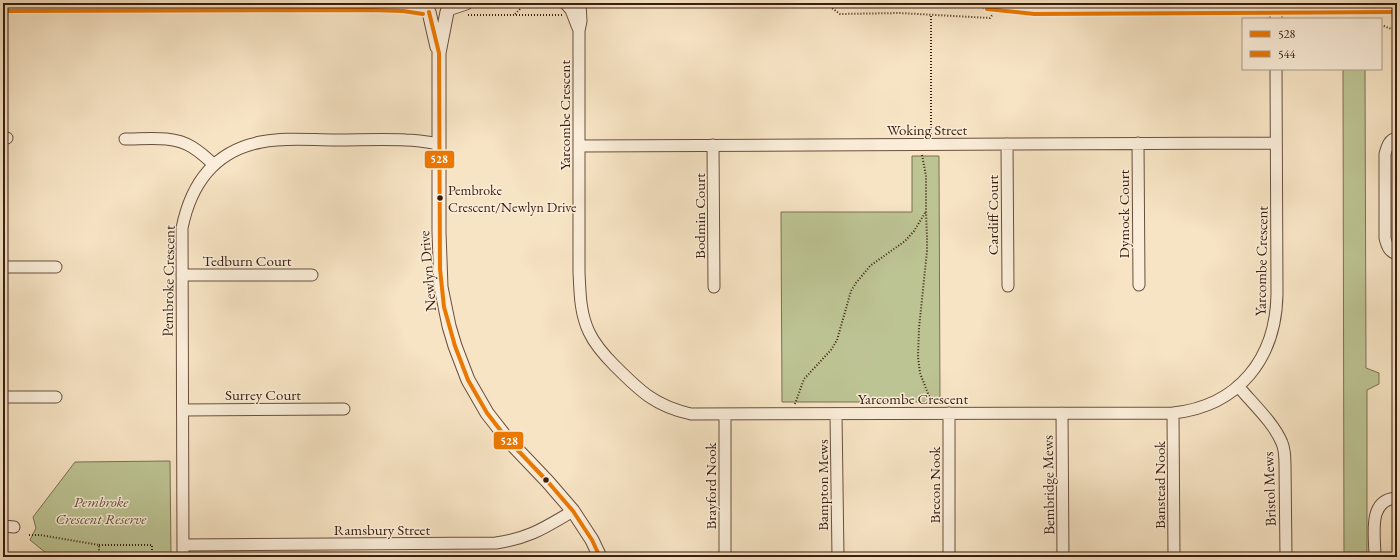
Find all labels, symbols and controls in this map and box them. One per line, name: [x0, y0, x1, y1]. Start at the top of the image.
legend: [1242, 18, 1382, 70]
text: 528: [1278, 26, 1296, 42]
text: 544: [1278, 46, 1296, 62]
street label: Yarcombe Crescent: [555, 60, 574, 170]
street label: Woking Street: [887, 120, 968, 139]
line badge: 528: [424, 150, 455, 169]
text: 528: [430, 152, 448, 166]
street label: Dymock Court: [1114, 169, 1133, 258]
street label: Bodmin Court: [690, 173, 709, 259]
street label: Cardiff Court: [983, 175, 1002, 255]
place label: Pembroke Crescent/Newlyn Drive: [448, 181, 577, 216]
marker: Pembroke Crescent/Newlyn Drive: [435, 193, 445, 203]
street label: Yarcombe Crescent: [1251, 205, 1271, 316]
street label: Pembroke Crescent: [158, 225, 178, 337]
street label: Newlyn Drive: [414, 230, 440, 312]
street label: Tedburn Court: [202, 251, 292, 270]
street label: Surrey Court: [225, 385, 301, 404]
street label: Yarcombe Crescent: [858, 389, 968, 408]
line badge: 528: [493, 431, 524, 450]
text: 528: [500, 434, 518, 448]
street label: Bembridge Mews: [1038, 435, 1058, 535]
street label: Bampton Mews: [813, 439, 832, 531]
street label: Banstead Nook: [1150, 440, 1169, 529]
street label: Brayford Nook: [701, 441, 720, 530]
street label: Brecon Nook: [925, 445, 944, 524]
street label: Bristol Mews: [1258, 451, 1280, 527]
unlabelled marker: [541, 475, 551, 485]
park label: Pembroke Crescent Reserve: [56, 492, 147, 528]
street label: Ramsbury Street: [334, 520, 430, 539]

